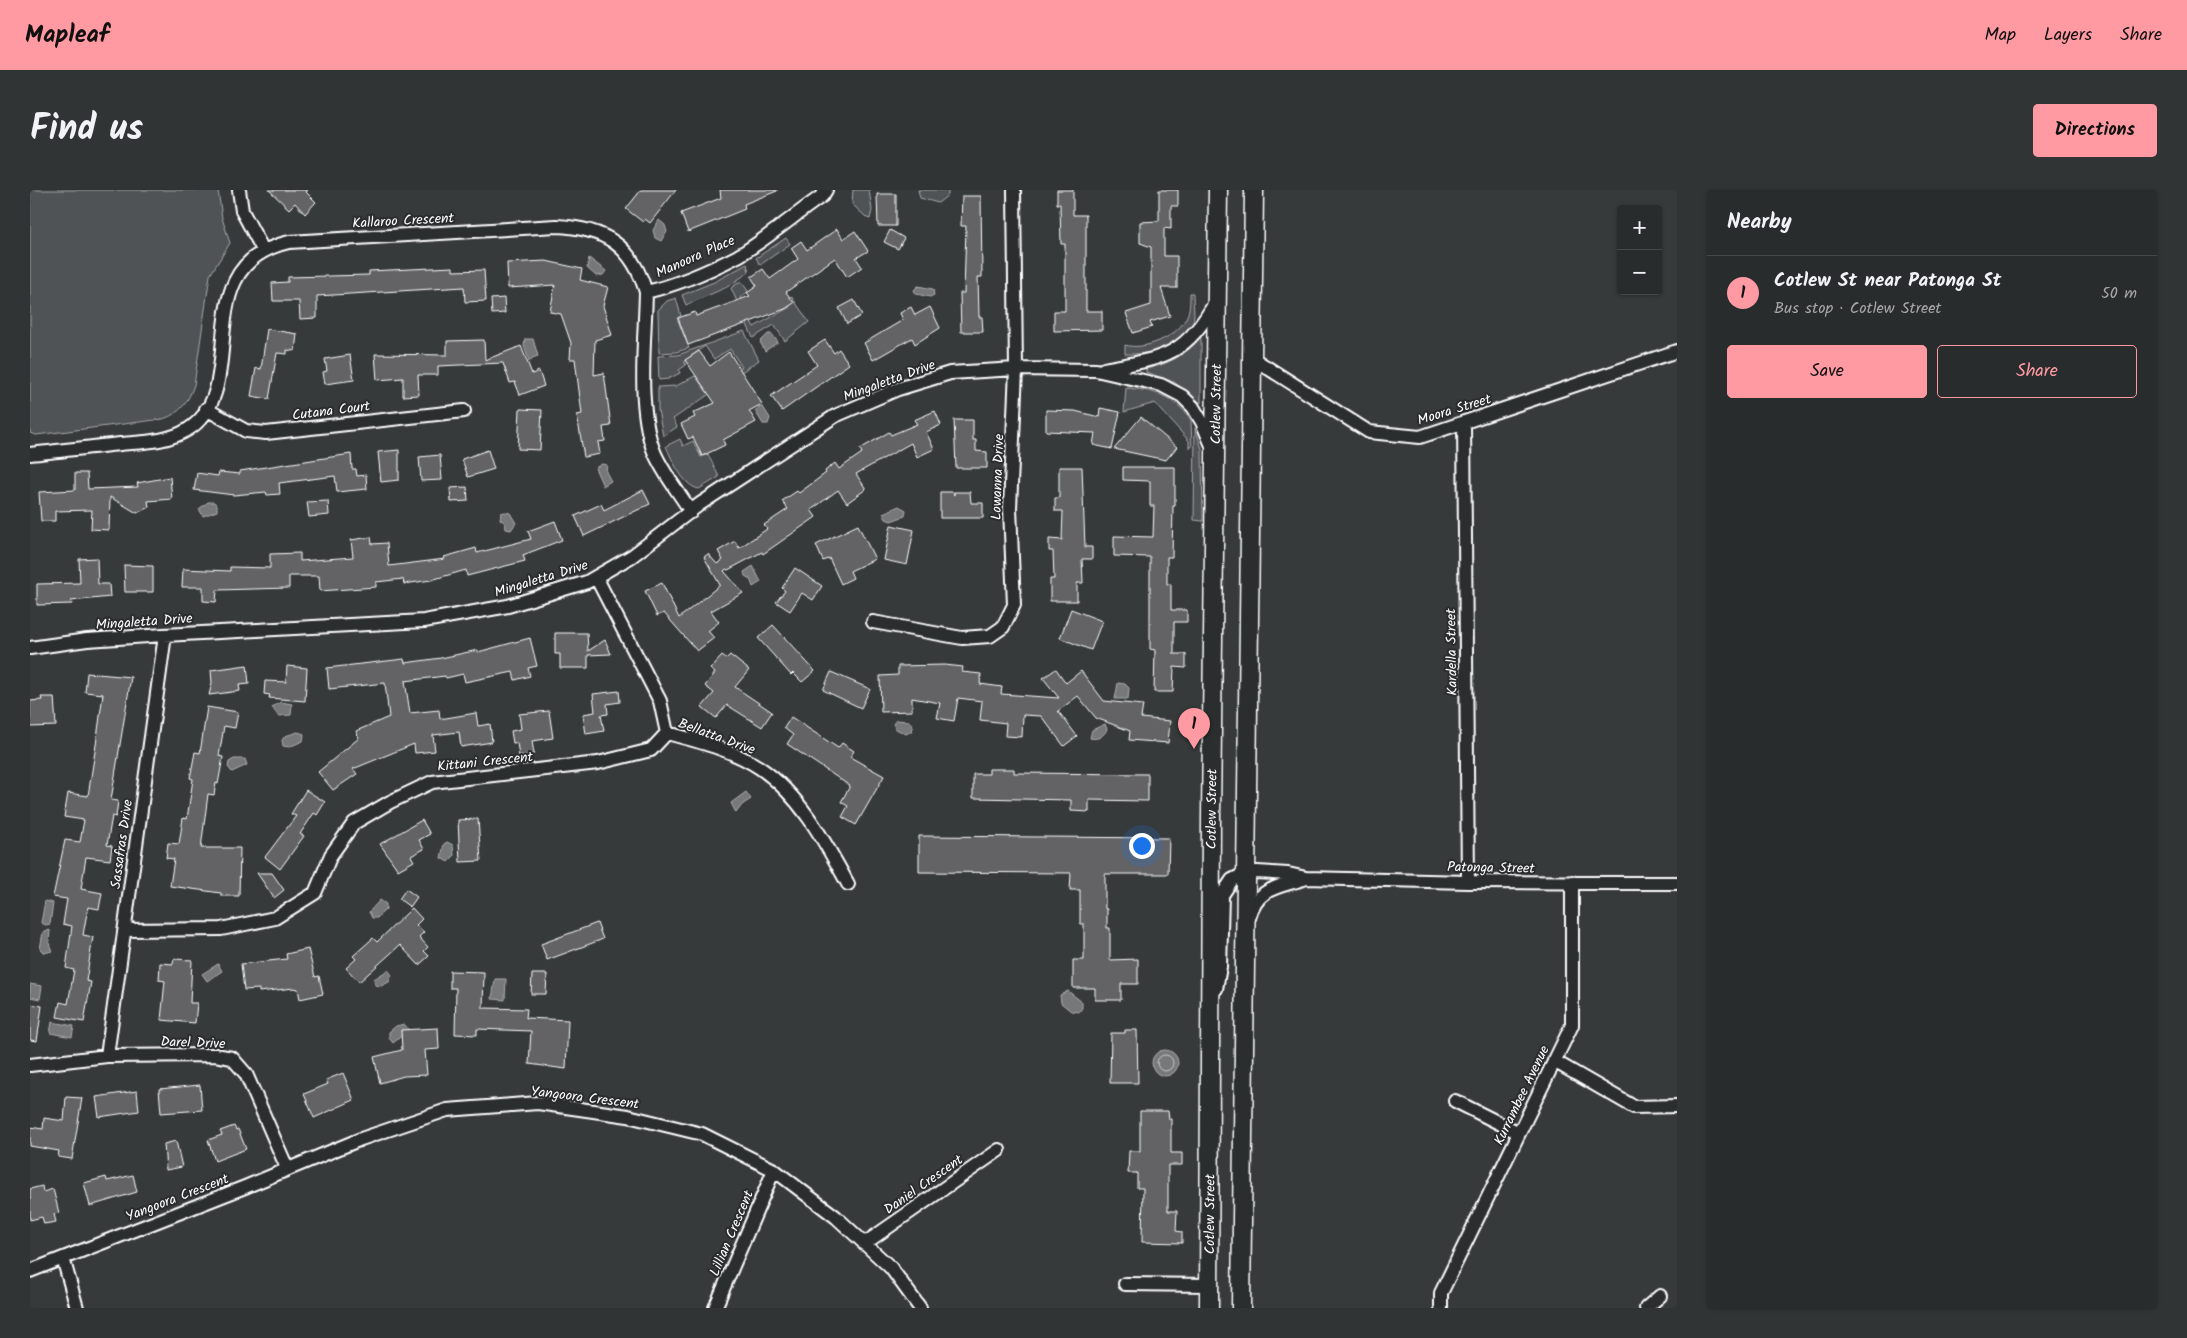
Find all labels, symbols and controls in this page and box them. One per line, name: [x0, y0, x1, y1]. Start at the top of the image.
text: Mapleaf: [25, 16, 109, 55]
text: Map: [1985, 21, 2016, 50]
text: Layers: [2044, 21, 2092, 50]
text: Share: [2120, 21, 2162, 50]
text: Find us: [30, 102, 143, 158]
button: Directions: [2033, 104, 2157, 157]
map controls: [1617, 205, 1662, 295]
button: +: [1617, 205, 1662, 250]
text: Nearby: [1727, 206, 1792, 239]
street label: Kallaroo Crescent: [352, 207, 455, 235]
street label: Manoora Place: [652, 229, 739, 284]
button: −: [1617, 250, 1662, 295]
text: Cotlew St near Patonga St: [1774, 266, 2001, 296]
text: 1: [1741, 281, 1745, 306]
text: 50 m: [2101, 281, 2137, 306]
text: Bus stop · Cotlew Street: [1774, 296, 1942, 321]
button: Save: [1727, 345, 1927, 398]
button: Share: [1937, 345, 2137, 398]
street label: Mingaletta Drive: [840, 354, 939, 408]
street label: Cotlew Street: [1205, 363, 1228, 444]
street label: Moora Street: [1415, 388, 1494, 432]
street label: Cutana Court: [291, 395, 372, 427]
street label: Lowanna Drive: [986, 433, 1011, 521]
street label: Mingaletta Drive: [492, 554, 592, 604]
street label: Mingaletta Drive: [95, 608, 194, 636]
street label: Kardella Street: [1440, 608, 1464, 696]
pin: 1: [1178, 708, 1210, 749]
street label: Bellatta Drive: [675, 713, 759, 761]
street label: Kittani Crescent: [436, 746, 535, 778]
street label: Cotlew Street: [1201, 768, 1224, 849]
street label: Sassafras Drive: [105, 797, 139, 890]
your location: [1129, 833, 1155, 859]
street label: Patonga Street: [1447, 856, 1536, 880]
street label: Darel Drive: [160, 1031, 226, 1055]
street label: Kurrambee Avenue: [1488, 1041, 1556, 1149]
street label: Yangoora Crescent: [529, 1080, 641, 1116]
street label: Daniel Crescent: [879, 1149, 968, 1220]
street label: Yangoora Crescent: [123, 1168, 233, 1228]
street label: Cotlew Street: [1199, 1173, 1222, 1254]
street label: Lillian Crescent: [704, 1186, 760, 1280]

